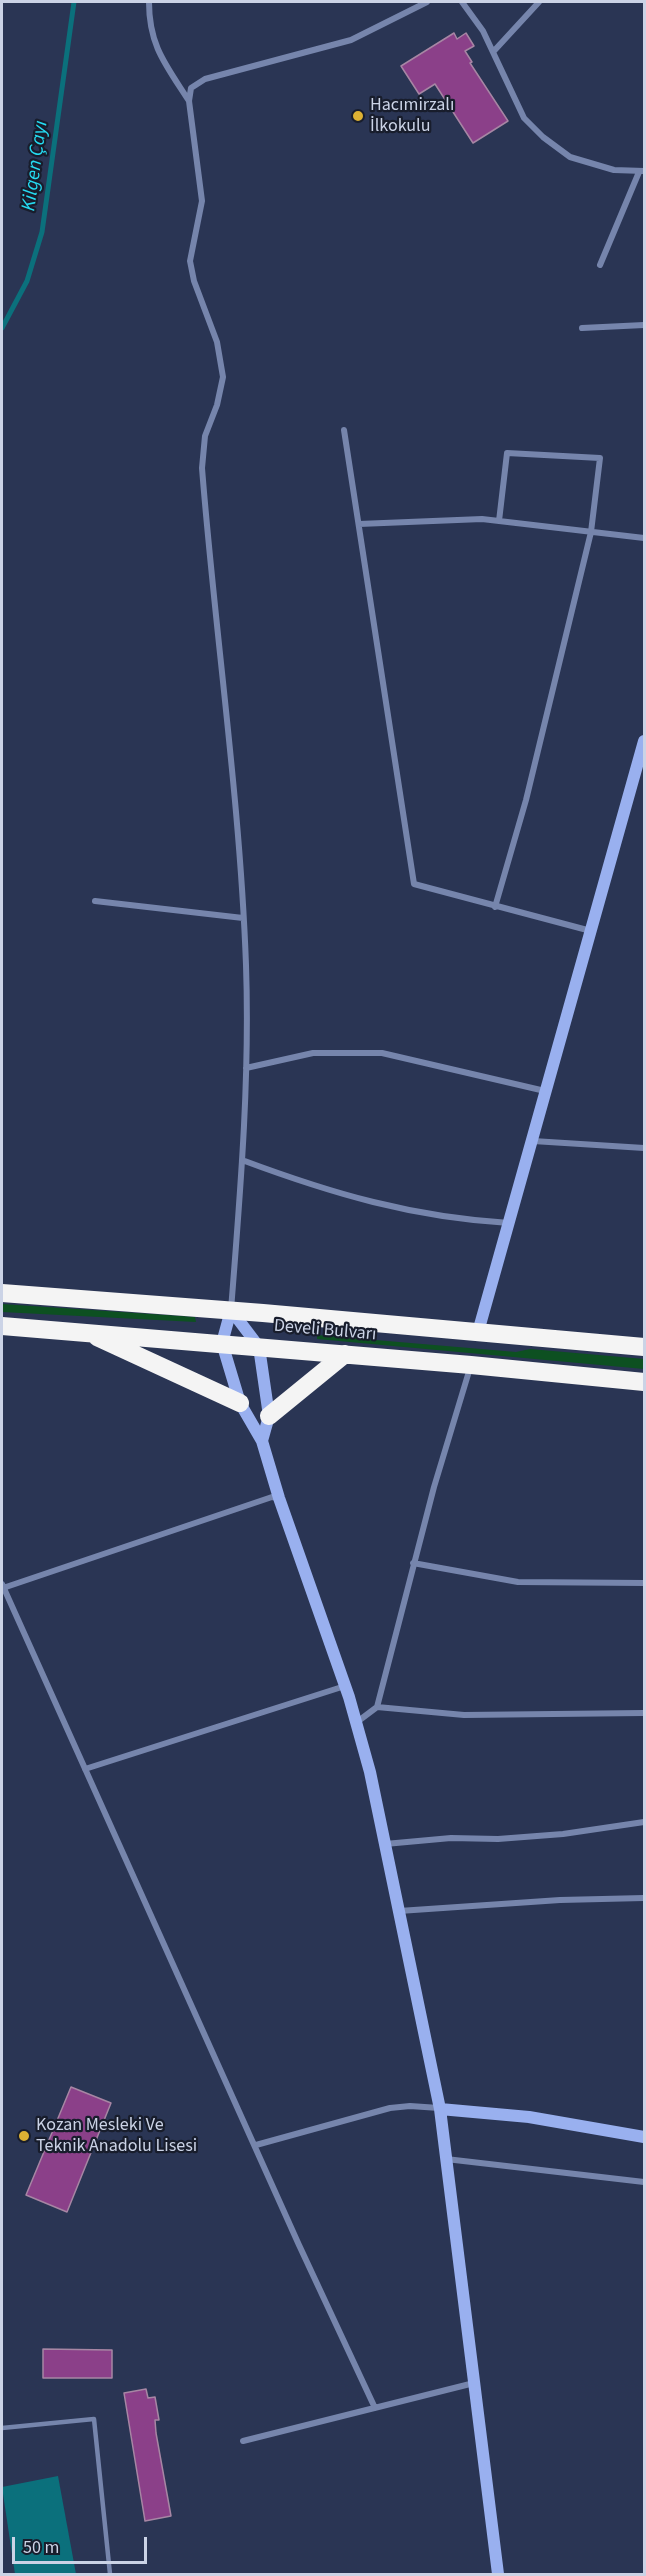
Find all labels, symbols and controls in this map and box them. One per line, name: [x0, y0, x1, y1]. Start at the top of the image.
place label: Hacımirzalı İlkokulu: [370, 95, 454, 138]
marker: Hacımirzalı İlkokulu: [351, 109, 365, 123]
water label: Kilgen Çayı: [18, 119, 54, 213]
street label: Develi Bulvarı: [273, 1316, 377, 1346]
place label: Kozan Mesleki Ve Teknik Anadolu Lisesi: [36, 2115, 197, 2158]
marker: Kozan Mesleki Ve Teknik Anadolu Lisesi: [17, 2129, 31, 2143]
scale bar: [15, 2525, 150, 2563]
text: 50 m: [23, 2535, 59, 2560]

